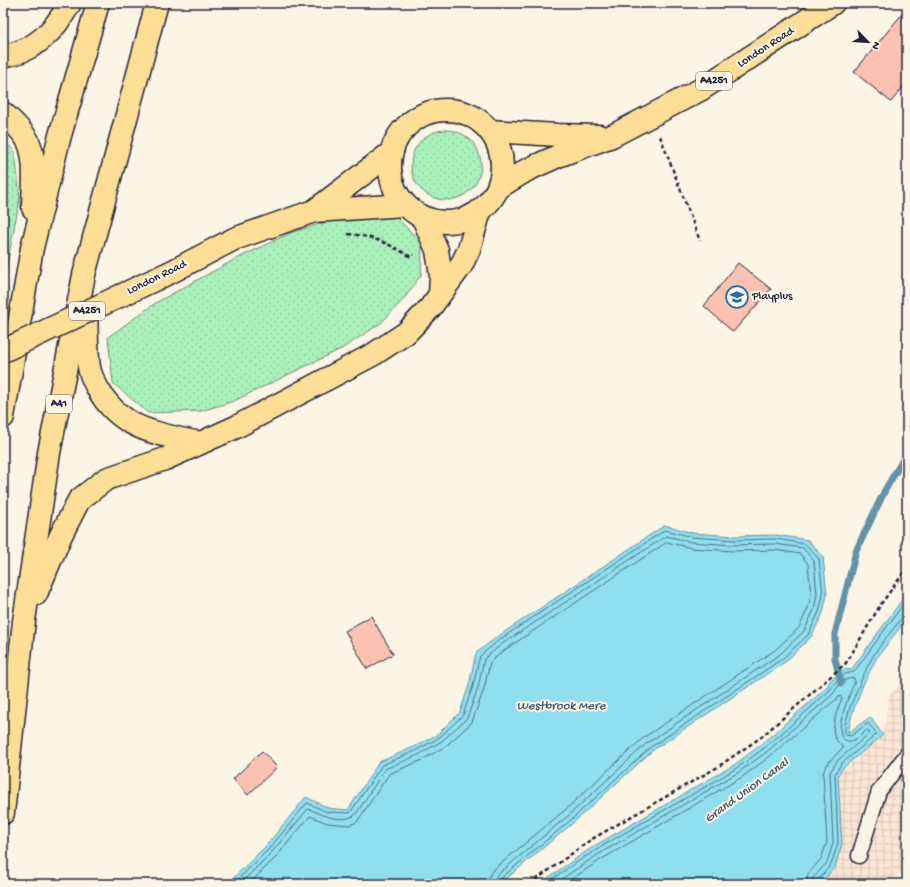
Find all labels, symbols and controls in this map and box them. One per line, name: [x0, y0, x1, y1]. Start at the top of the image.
north arrow: [848, 22, 888, 62]
street label: London Road: [735, 24, 798, 71]
text: N: [868, 40, 882, 51]
road number: A4251: [696, 72, 732, 90]
street label: London Road: [125, 257, 190, 298]
school or university icon: Playplus: [724, 284, 750, 310]
place label: Playplus: [751, 290, 793, 304]
road number: A4251: [69, 302, 105, 320]
road number: A41: [46, 395, 72, 413]
water label: Westbrook Mere: [517, 699, 607, 714]
water label: Grand Union Canal: [702, 755, 793, 826]

